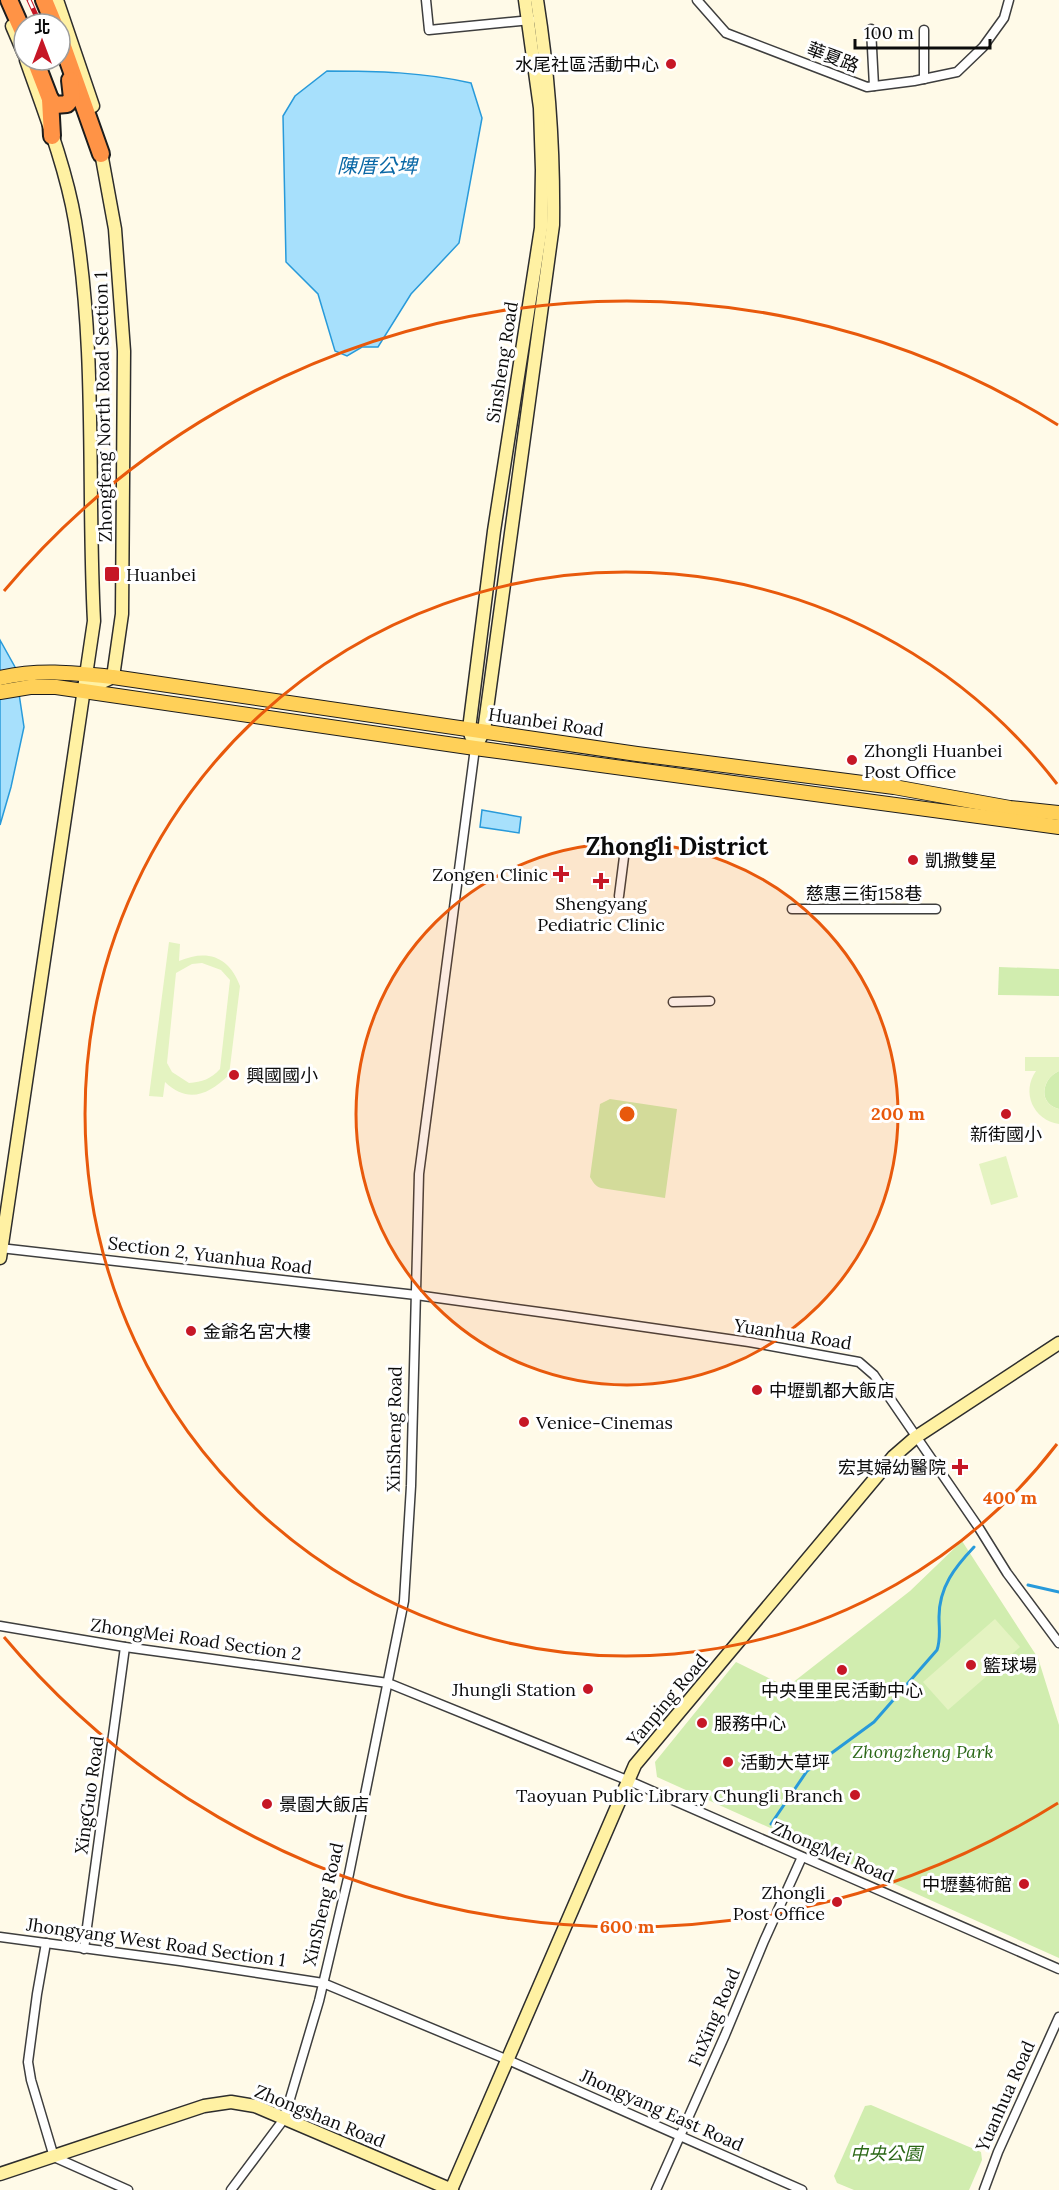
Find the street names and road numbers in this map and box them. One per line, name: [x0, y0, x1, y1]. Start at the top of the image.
street label: 華夏路: [804, 37, 862, 77]
street label: Zhongfeng North Road Section 1: [89, 272, 117, 542]
street label: Sinsheng Road: [481, 300, 523, 424]
street label: Huanbei Road: [487, 703, 605, 742]
street label: 慈惠三街158巷: [806, 882, 922, 905]
street label: Section 2, Yuanhua Road: [107, 1231, 314, 1279]
street label: Yuanhua Road: [732, 1313, 854, 1355]
street label: XinSheng Road: [381, 1366, 407, 1492]
street label: ZhongMei Road Section 2: [89, 1613, 303, 1665]
street label: Yanping Road: [621, 1649, 713, 1752]
street label: XingGuo Road: [69, 1734, 109, 1856]
street label: ZhongMei Road: [768, 1816, 898, 1888]
street label: XinSheng Road: [298, 1840, 348, 1968]
street label: Jhongyang West Road Section 1: [24, 1912, 287, 1972]
street label: FuXing Road: [683, 1964, 745, 2070]
street label: Yuanhua Road: [970, 2037, 1040, 2156]
street label: Jhongyang East Road: [576, 2063, 747, 2156]
street label: Zhongshan Road: [251, 2079, 389, 2153]

